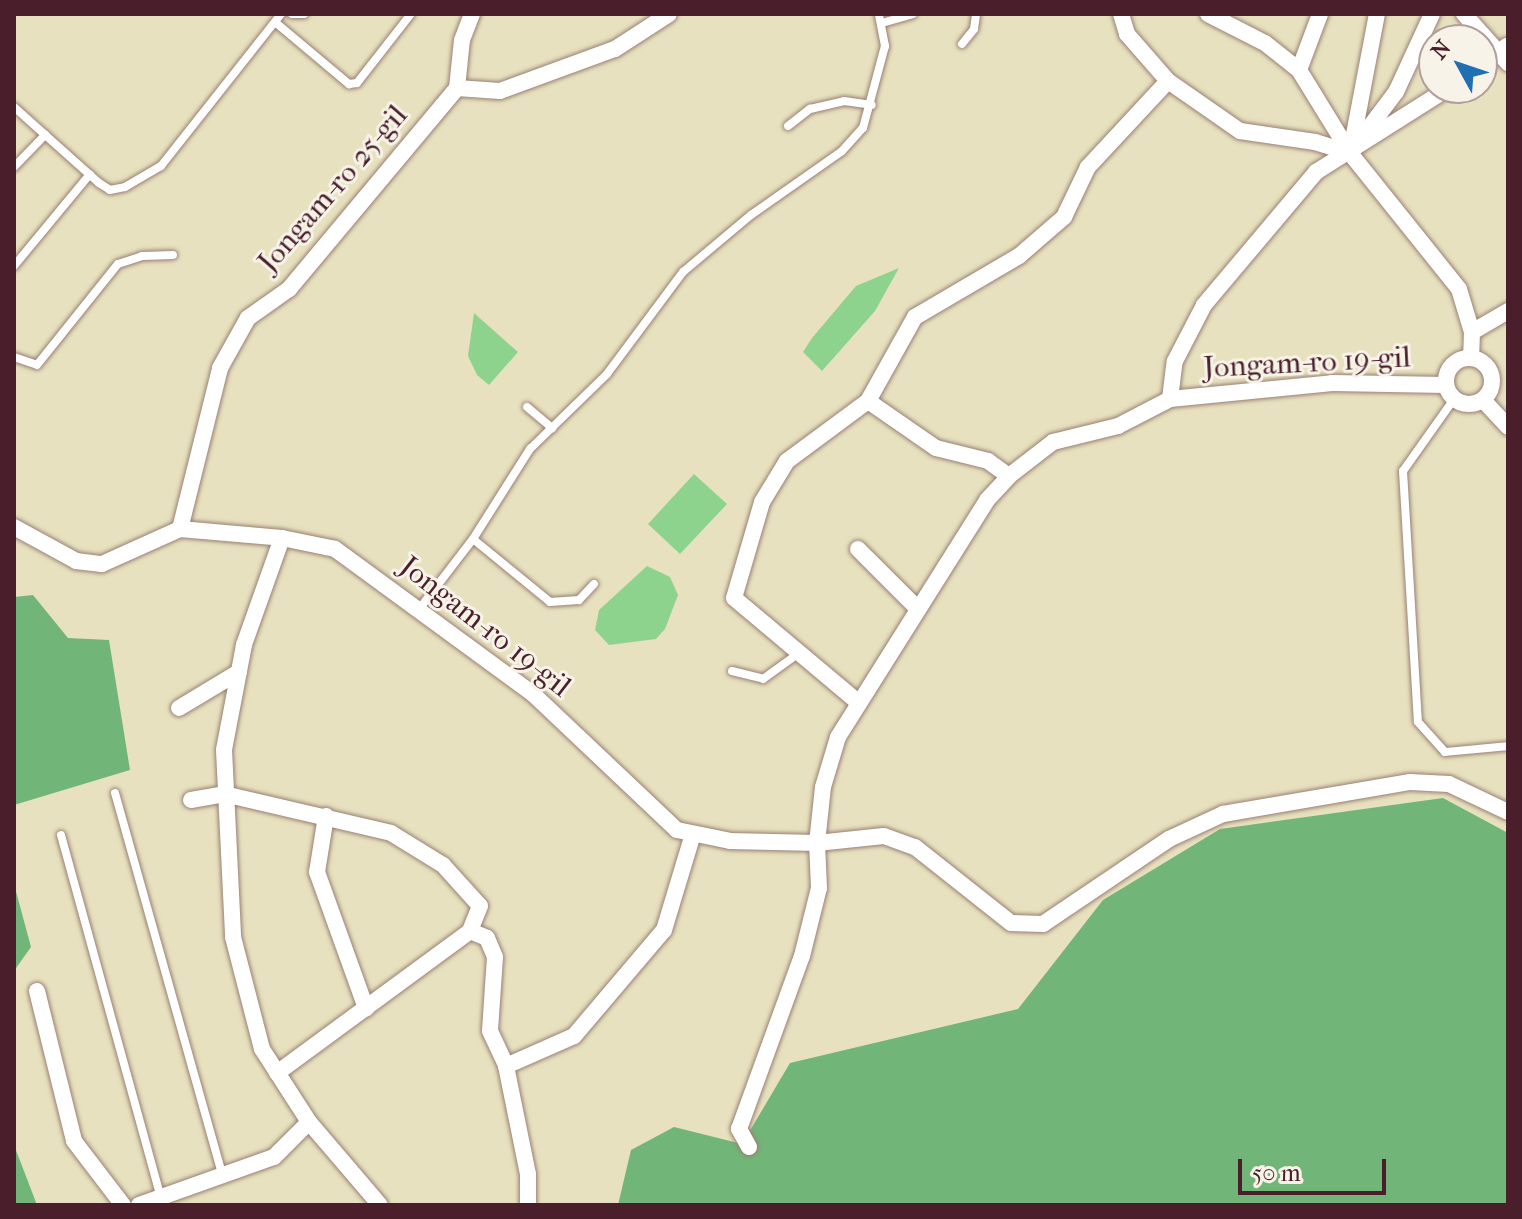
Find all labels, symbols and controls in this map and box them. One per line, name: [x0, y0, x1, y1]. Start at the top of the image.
north arrow: [1418, 24, 1498, 104]
text: N: [1426, 35, 1456, 65]
street label: Jongam-ro 25-gil: [251, 98, 415, 280]
street label: Jongam-ro 19-gil: [1202, 340, 1412, 386]
street label: Jongam-ro 19-gil: [392, 549, 578, 705]
scale bar: [1242, 1143, 1390, 1193]
text: 50 m: [1252, 1159, 1301, 1187]

